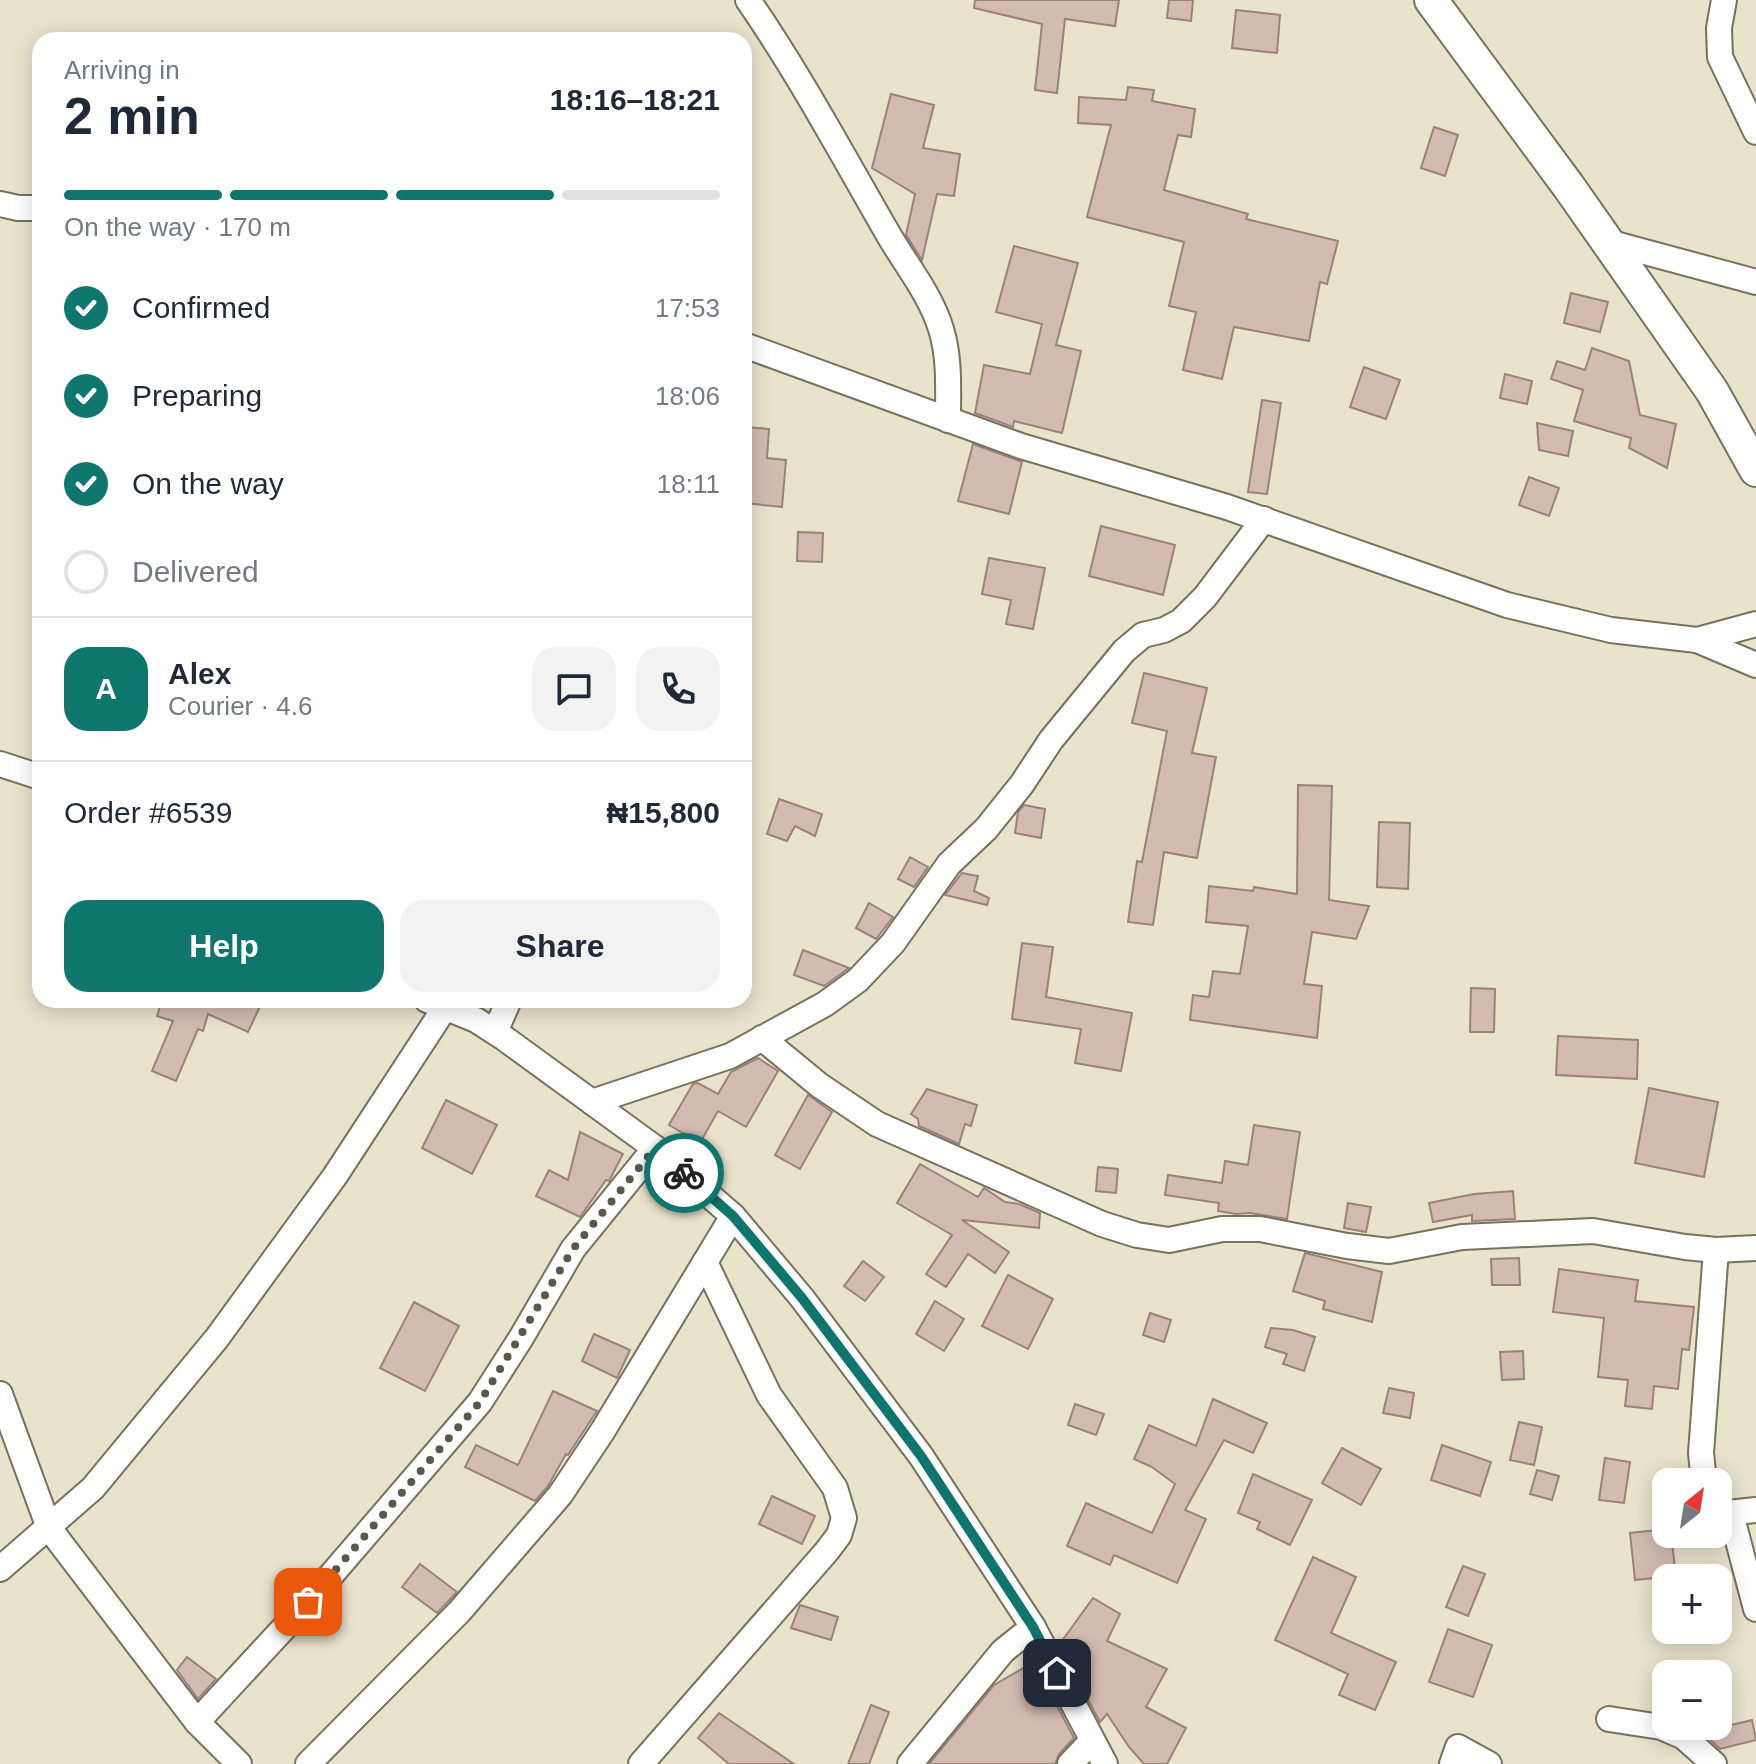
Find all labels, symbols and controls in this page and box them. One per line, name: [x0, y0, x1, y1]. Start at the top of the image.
text: Arriving in: [64, 55, 180, 85]
text: 18:16–18:21: [550, 83, 720, 116]
text: 2 min: [64, 87, 200, 145]
text: On the way · 170 m: [64, 212, 291, 242]
icon: check: [64, 286, 108, 330]
text: Confirmed: [132, 291, 270, 324]
text: 17:53: [655, 293, 720, 323]
icon: check: [64, 374, 108, 418]
text: Preparing: [132, 379, 262, 412]
text: 18:06: [655, 381, 720, 411]
icon: check: [64, 462, 108, 506]
text: On the way: [132, 467, 284, 500]
text: 18:11: [657, 469, 720, 499]
text: Delivered: [132, 555, 259, 588]
button: chat: [532, 647, 616, 731]
button: phone: [636, 647, 720, 731]
text: Alex: [168, 657, 231, 690]
text: A: [95, 672, 117, 705]
text: Courier · 4.6: [168, 691, 313, 721]
text: Order #6539: [64, 796, 232, 829]
text: ₦15,800: [607, 796, 720, 829]
button: Help: [64, 900, 384, 992]
button: Share: [400, 900, 720, 992]
courier: [644, 1133, 724, 1213]
icon: bike: [662, 1151, 706, 1195]
north arrow: [1652, 1468, 1732, 1548]
map controls: [1652, 1468, 1732, 1740]
button: +: [1652, 1564, 1732, 1644]
pin: [274, 1568, 342, 1636]
icon: bag: [286, 1580, 330, 1624]
pin: [1023, 1639, 1091, 1707]
icon: home: [1035, 1651, 1079, 1695]
button: −: [1652, 1660, 1732, 1740]

